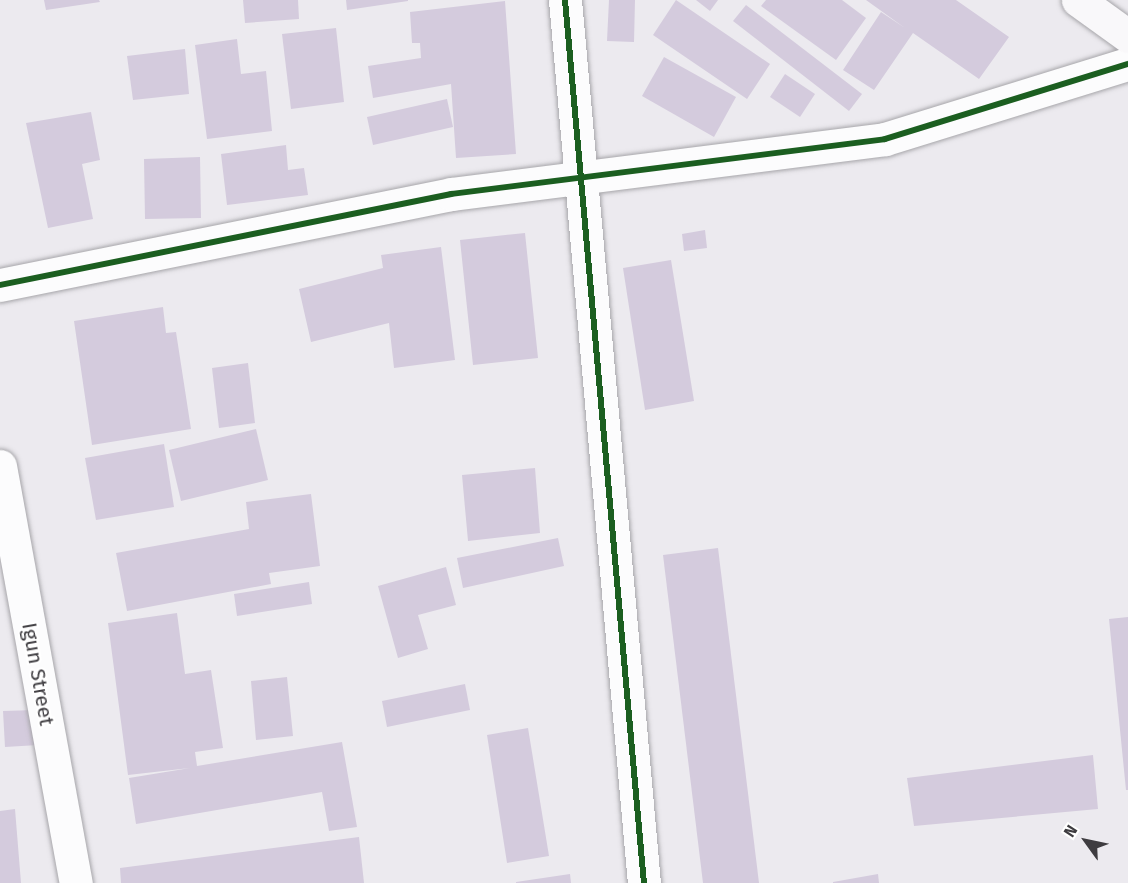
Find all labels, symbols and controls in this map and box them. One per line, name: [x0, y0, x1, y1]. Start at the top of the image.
street label: Igun Street: [17, 621, 59, 727]
north arrow: [1056, 811, 1116, 871]
text: N: [1060, 821, 1081, 841]

